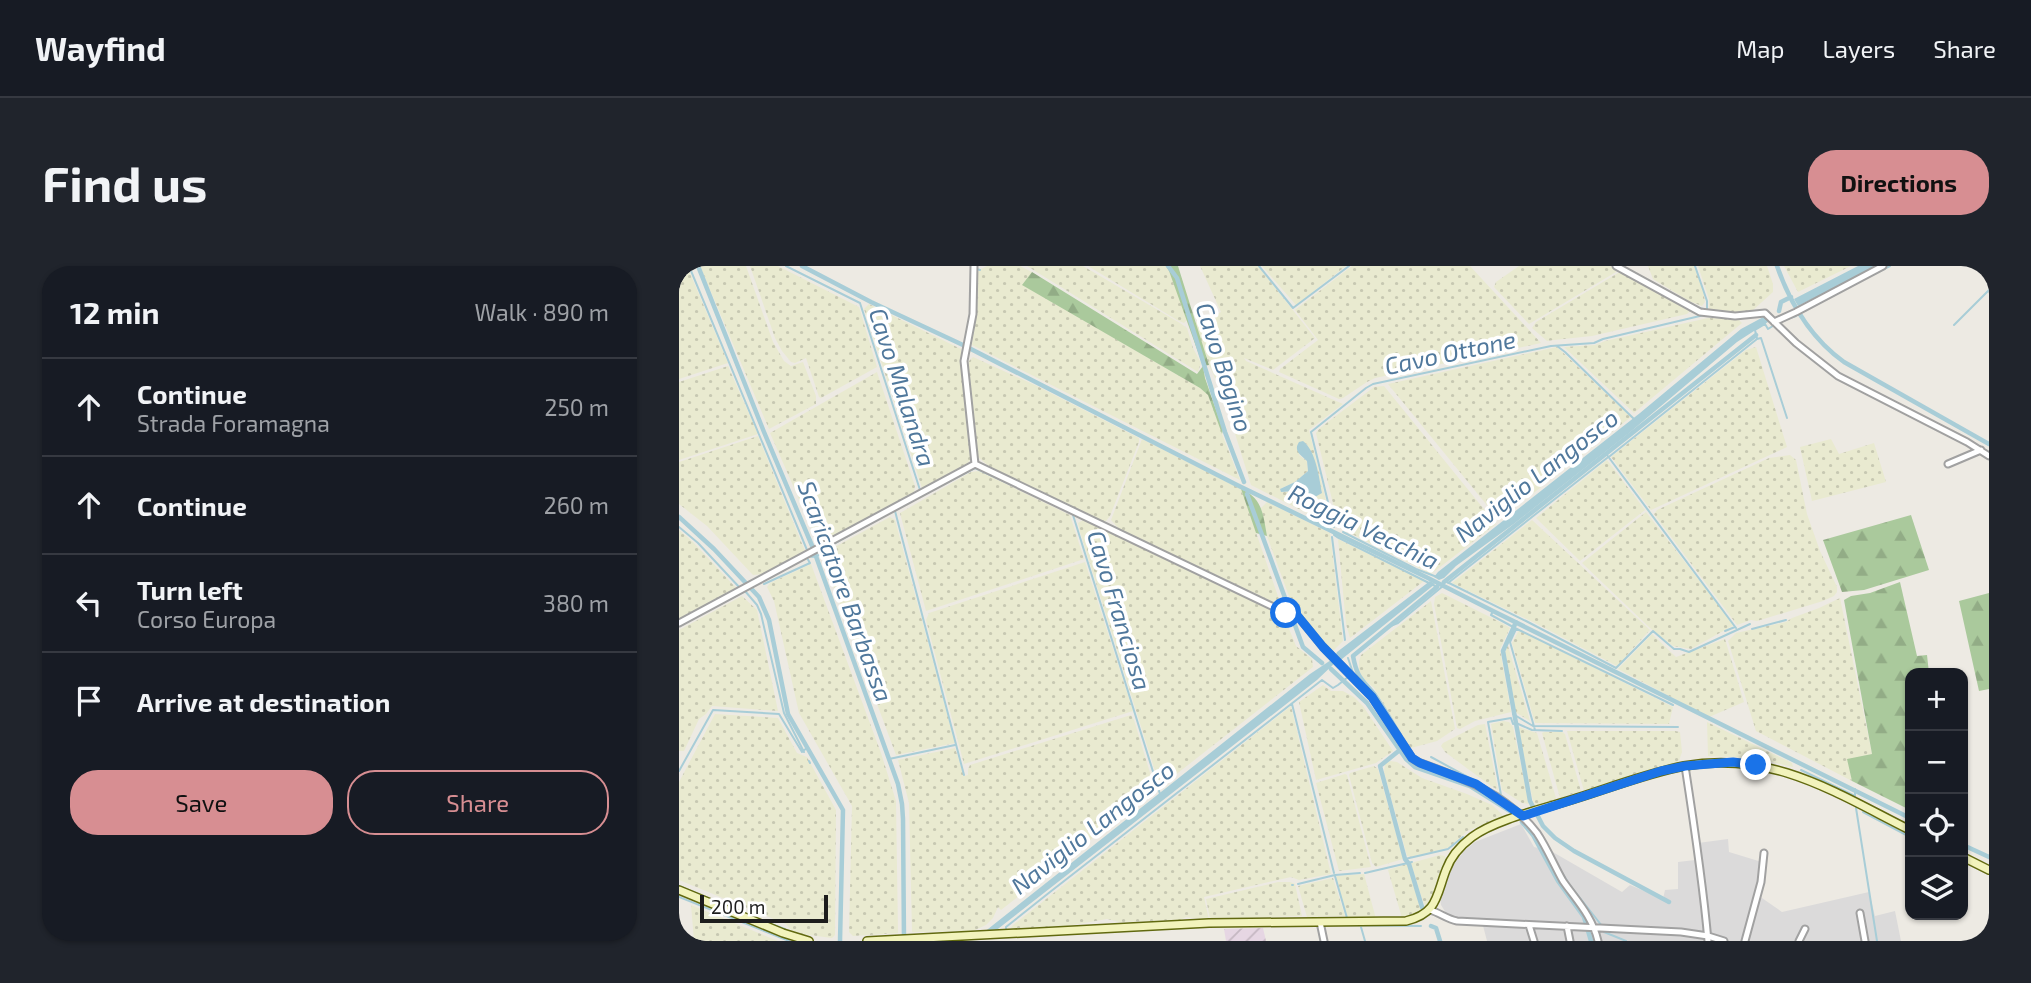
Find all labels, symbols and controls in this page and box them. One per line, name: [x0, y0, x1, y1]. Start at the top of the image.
text: Wayfind: [35, 28, 166, 68]
text: Map: [1736, 34, 1784, 63]
text: Layers: [1822, 34, 1895, 63]
text: Share: [1933, 34, 1996, 63]
button: Directions: [1808, 150, 1989, 215]
text: Find us: [42, 153, 207, 212]
text: 12 min: [70, 294, 160, 330]
text: Walk · 890 m: [475, 298, 609, 326]
water label: Cavo Bogino: [1190, 299, 1260, 435]
water label: Cavo Malandra: [864, 304, 942, 470]
water label: Cavo Ottone: [1382, 324, 1518, 380]
text: Continue: [137, 378, 247, 409]
icon: ahead: [70, 388, 108, 426]
text: 250 m: [545, 393, 609, 421]
water label: Naviglio Langosco: [1449, 402, 1623, 548]
text: Strada Foramagna: [137, 409, 330, 437]
water label: Scaricatore Barbassa: [793, 477, 899, 705]
water label: Roggia Vecchia: [1284, 477, 1444, 575]
icon: ahead: [70, 486, 108, 524]
text: Continue: [137, 490, 247, 521]
text: 260 m: [544, 491, 609, 519]
water label: Cavo Franciosa: [1082, 527, 1158, 693]
text: Turn left: [137, 574, 243, 605]
icon: left: [70, 584, 108, 622]
text: 380 m: [543, 589, 609, 617]
route start: [1270, 597, 1301, 628]
text: Corso Europa: [137, 605, 276, 633]
map controls: [1905, 668, 1968, 920]
button: +: [1905, 668, 1968, 731]
icon: arrive: [70, 682, 108, 720]
text: Arrive at destination: [137, 686, 390, 717]
button: −: [1905, 731, 1968, 794]
route end: [1740, 749, 1771, 780]
water label: Naviglio Langosco: [1005, 754, 1179, 900]
button: Save: [70, 770, 333, 835]
button: Share: [347, 770, 609, 835]
button: locate: [1905, 794, 1968, 857]
button: layers: [1905, 857, 1968, 920]
scale bar: [700, 892, 828, 924]
text: 200 m: [711, 895, 765, 918]

